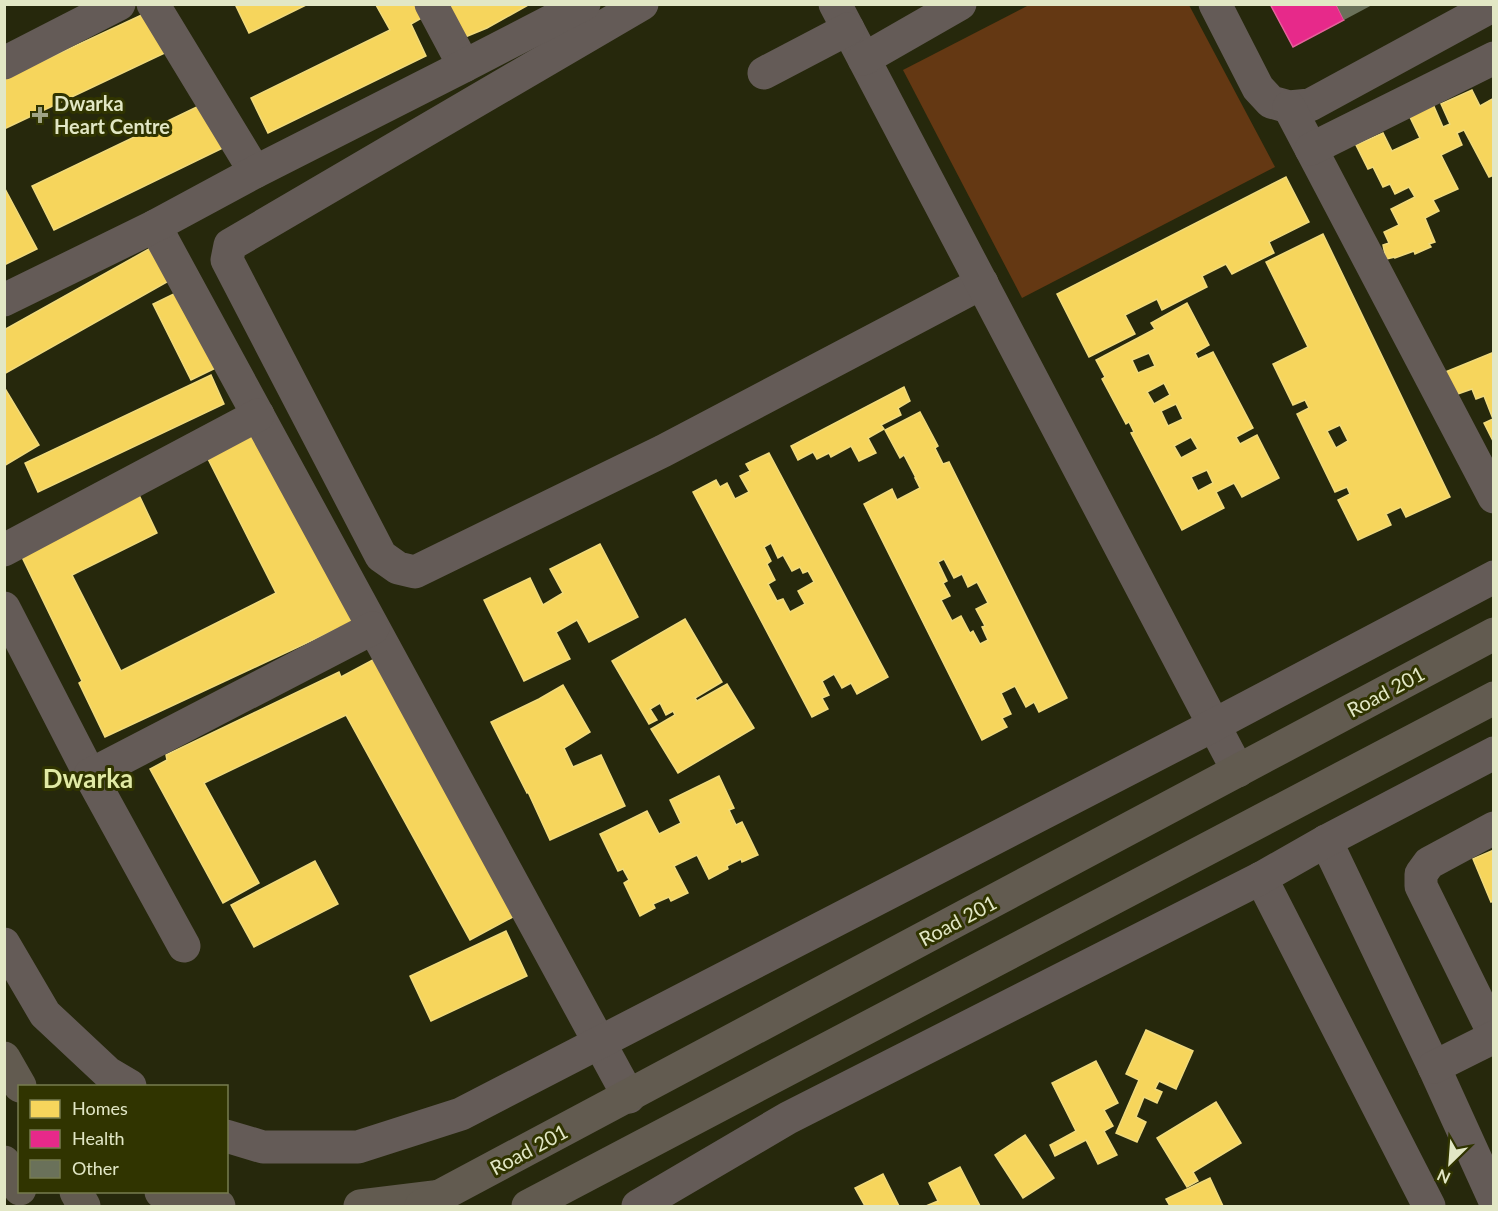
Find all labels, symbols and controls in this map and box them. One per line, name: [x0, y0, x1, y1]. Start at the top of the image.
place label: Dwarka Heart Centre: [54, 91, 170, 138]
marker: Dwarka Heart Centre: [31, 106, 49, 124]
street label: Road 201: [1343, 661, 1428, 721]
district label: Dwarka: [43, 762, 133, 794]
street label: Road 201: [915, 890, 1000, 950]
legend: [18, 1085, 228, 1193]
text: Homes: [72, 1097, 128, 1119]
street label: Road 201: [486, 1119, 571, 1179]
text: Health: [72, 1127, 125, 1149]
north arrow: [1420, 1133, 1480, 1193]
text: Other: [72, 1157, 119, 1179]
text: N: [1434, 1166, 1453, 1188]

